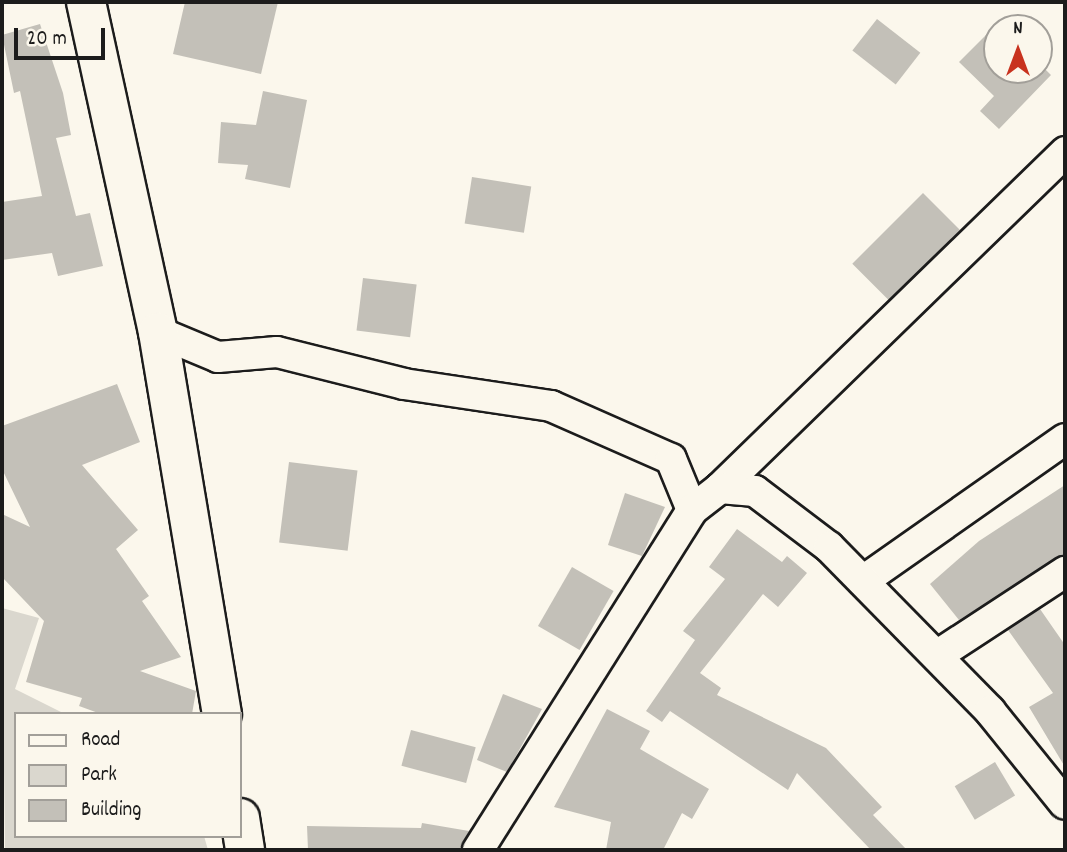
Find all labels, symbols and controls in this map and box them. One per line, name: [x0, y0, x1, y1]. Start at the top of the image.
scale bar: [18, 14, 108, 58]
north arrow: [983, 14, 1053, 84]
text: N: [1013, 16, 1023, 43]
text: 20 m: [27, 25, 67, 55]
legend: [14, 712, 242, 838]
text: Road: [81, 726, 120, 756]
text: Park: [81, 761, 117, 791]
text: Building: [81, 796, 141, 826]

